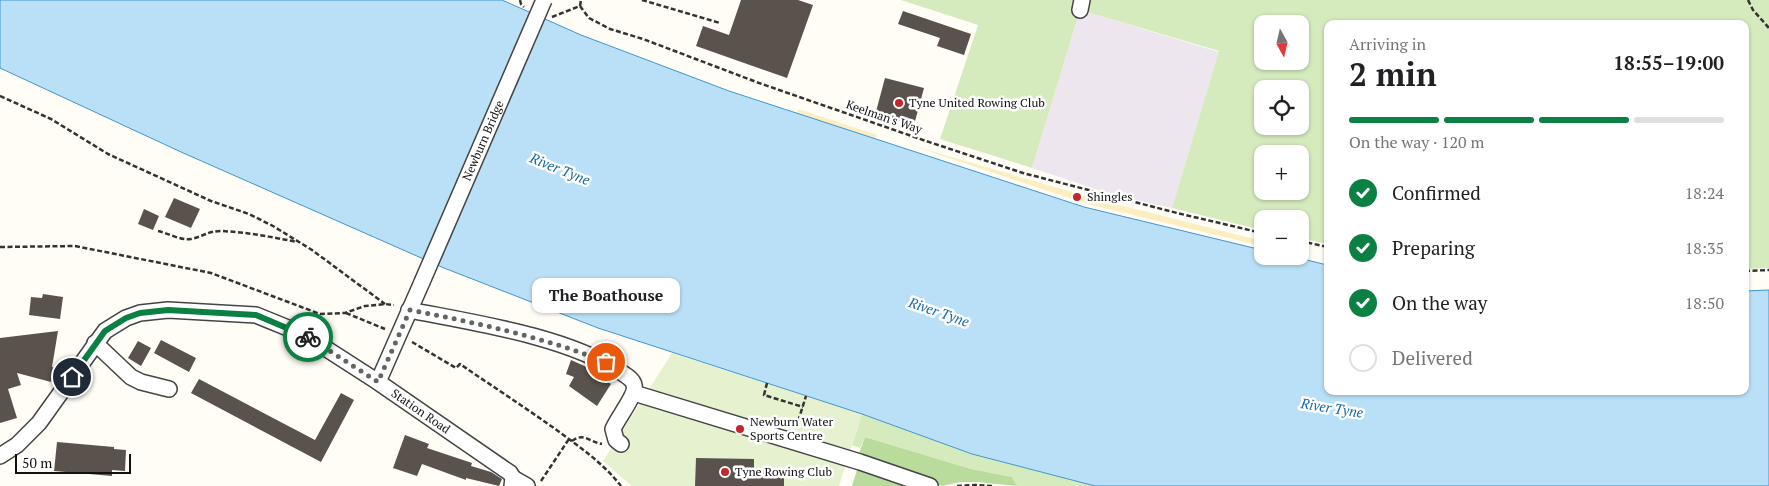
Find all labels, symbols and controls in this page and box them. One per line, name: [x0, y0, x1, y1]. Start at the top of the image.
north arrow: [1254, 15, 1309, 70]
map controls: [1254, 15, 1309, 265]
text: Arriving in: [1349, 33, 1426, 55]
text: 18:55–19:00: [1613, 50, 1724, 75]
text: 2 min: [1349, 53, 1437, 95]
button: locate: [1254, 80, 1309, 135]
place label: Tyne United Rowing Club: [909, 95, 1045, 110]
street label: Keelman's Way: [844, 97, 925, 137]
marker: Tyne United Rowing Club: [893, 97, 905, 109]
street label: Newburn Bridge: [459, 98, 507, 183]
text: On the way · 120 m: [1349, 131, 1484, 153]
button: +: [1254, 145, 1309, 200]
water label: River Tyne: [527, 148, 594, 189]
icon: check: [1349, 179, 1377, 207]
text: Confirmed: [1392, 180, 1481, 205]
text: 18:24: [1685, 182, 1724, 204]
place label: Shingles: [1087, 189, 1132, 204]
marker: Shingles: [1071, 191, 1083, 203]
button: −: [1254, 210, 1309, 265]
icon: check: [1349, 234, 1377, 262]
text: Preparing: [1392, 235, 1475, 260]
text: 18:35: [1685, 237, 1724, 259]
callout: The Boathouse: [532, 277, 680, 312]
text: The Boathouse: [549, 284, 663, 306]
icon: check: [1349, 289, 1377, 317]
text: On the way: [1392, 290, 1487, 315]
water label: River Tyne: [905, 292, 973, 331]
text: 18:50: [1685, 292, 1724, 314]
courier: [283, 312, 333, 362]
icon: bike: [294, 323, 322, 351]
pin: [585, 341, 627, 383]
text: Delivered: [1392, 345, 1473, 370]
icon: bag: [592, 348, 620, 376]
pin: [51, 356, 93, 398]
icon: home: [58, 363, 86, 391]
street label: Station Road: [388, 385, 454, 437]
water label: River Tyne: [1299, 393, 1365, 422]
place label: Newburn Water Sports Centre: [750, 414, 834, 443]
marker: Newburn Water Sports Centre: [734, 423, 746, 435]
scale bar: [15, 451, 131, 474]
text: 50 m: [22, 453, 52, 472]
place label: Tyne Rowing Club: [735, 464, 832, 479]
marker: Tyne Rowing Club: [719, 466, 731, 478]

